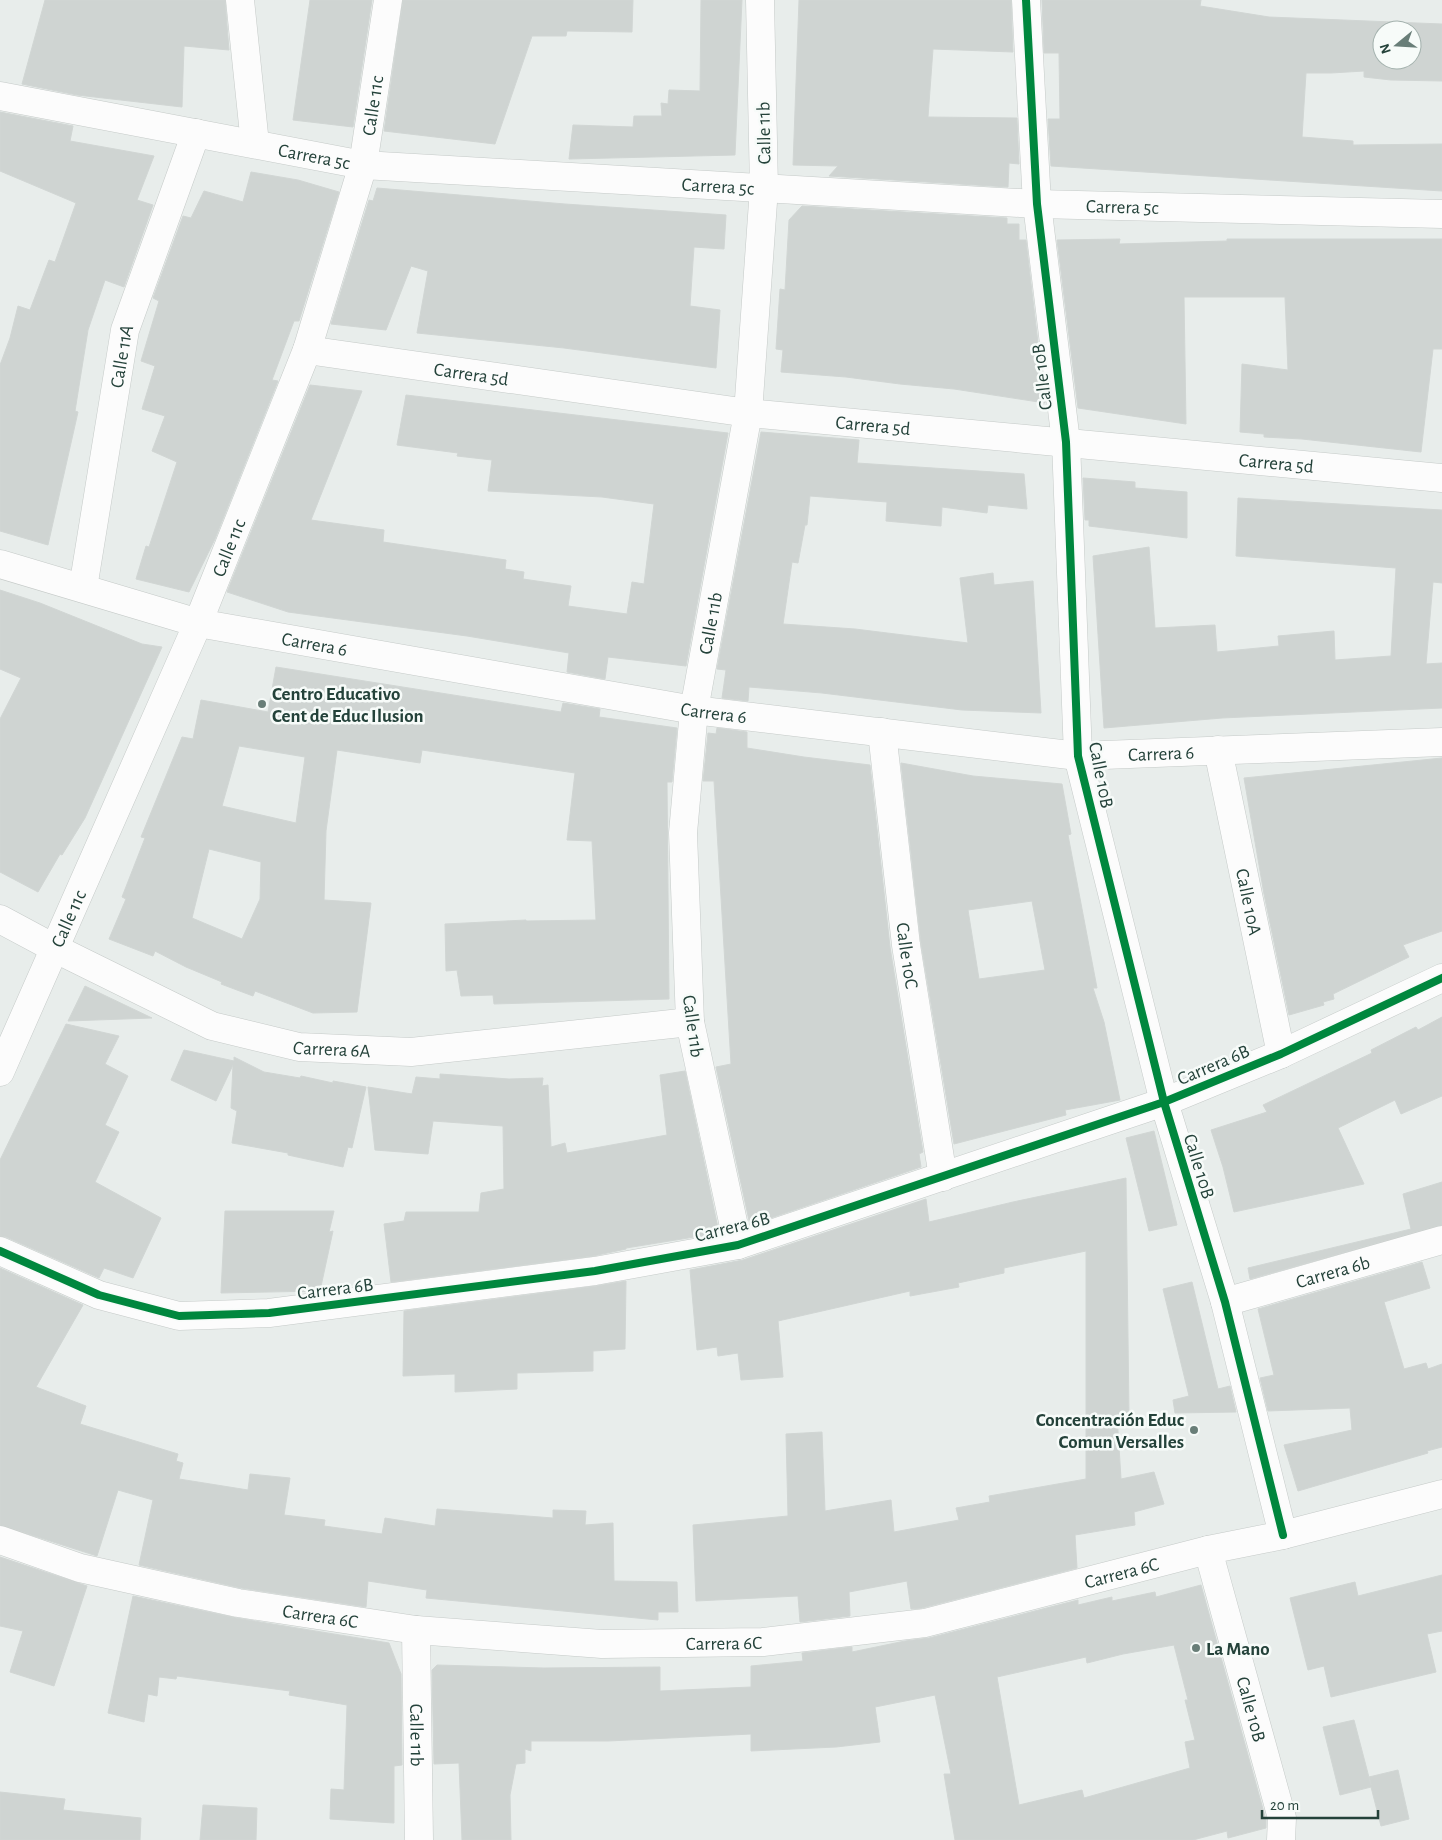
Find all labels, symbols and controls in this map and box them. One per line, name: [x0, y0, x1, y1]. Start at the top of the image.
north arrow: [1372, 20, 1422, 70]
text: N: [1377, 42, 1394, 56]
street label: Calle 11c: [360, 75, 387, 137]
street label: Calle 11b: [754, 101, 775, 165]
street label: Carrera 5c: [277, 141, 352, 173]
street label: Carrera 5c: [681, 175, 755, 199]
street label: Carrera 5c: [1086, 197, 1159, 218]
street label: Calle 11A: [108, 322, 137, 389]
street label: Calle 10B: [1029, 343, 1056, 411]
street label: Carrera 5d: [433, 360, 510, 390]
street label: Carrera 5d: [835, 413, 911, 439]
street label: Carrera 5d: [1238, 451, 1315, 477]
street label: Calle 11c: [210, 516, 250, 580]
street label: Calle 11b: [696, 591, 726, 656]
street label: Carrera 6: [280, 630, 349, 660]
place label: Centro Educativo Cent de Educ Ilusion: [272, 685, 424, 726]
marker: Centro Educativo Cent de Educ Ilusion: [256, 698, 268, 710]
street label: Carrera 6: [679, 700, 748, 727]
street label: Calle 10B: [1085, 741, 1116, 810]
street label: Carrera 6: [1128, 744, 1195, 765]
street label: Calle 10A: [1232, 867, 1264, 937]
street label: Calle 11c: [48, 887, 90, 950]
street label: Calle 10C: [893, 922, 921, 990]
street label: Calle 11b: [679, 994, 706, 1059]
street label: Carrera 6A: [291, 1038, 371, 1061]
street label: Carrera 6B: [1175, 1042, 1253, 1089]
street label: Calle 10B: [1180, 1132, 1217, 1201]
street label: Carrera 6B: [693, 1209, 772, 1246]
street label: Carrera 6b: [1294, 1253, 1372, 1292]
street label: Carrera 6B: [296, 1275, 374, 1304]
place label: Concentración Educ Comun Versalles: [1036, 1411, 1185, 1452]
marker: Concentración Educ Comun Versalles: [1188, 1424, 1200, 1436]
street label: Carrera 6C: [1082, 1555, 1161, 1593]
street label: Carrera 6C: [281, 1602, 359, 1632]
street label: Carrera 6C: [686, 1634, 762, 1654]
place label: La Mano: [1206, 1640, 1270, 1659]
marker: La Mano: [1190, 1642, 1202, 1654]
street label: Calle 10B: [1232, 1675, 1269, 1744]
street label: Calle 11b: [406, 1703, 426, 1767]
scale bar: [1262, 1788, 1378, 1820]
text: 20 m: [1270, 1798, 1299, 1813]

